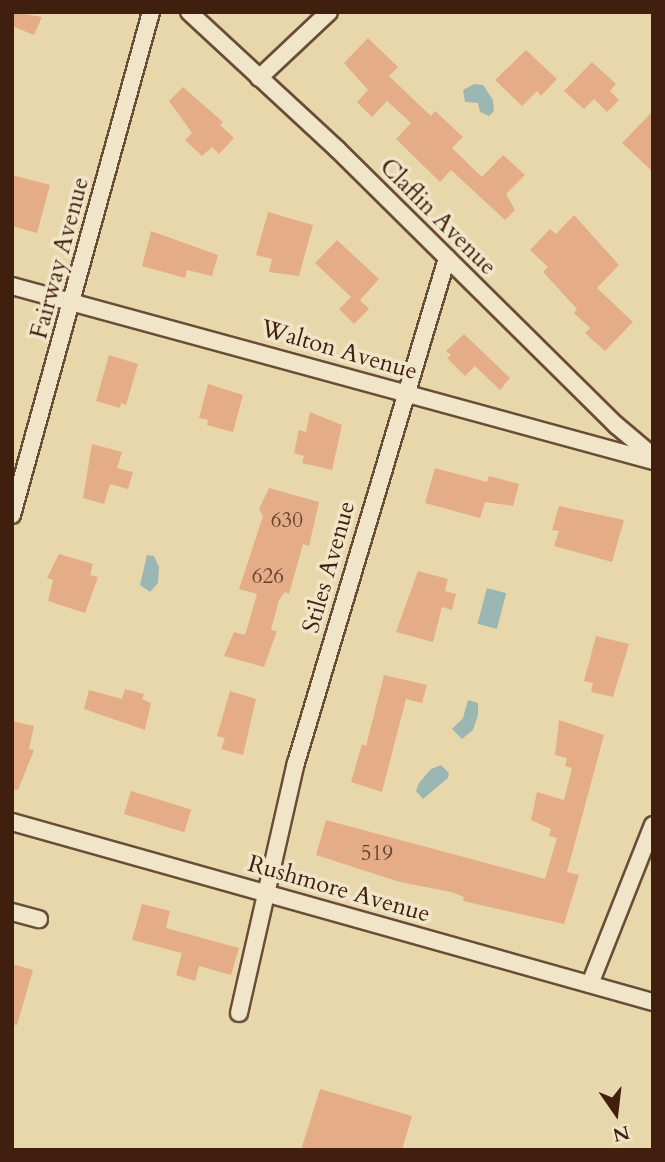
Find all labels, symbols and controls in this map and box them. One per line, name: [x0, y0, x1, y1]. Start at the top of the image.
street label: Claflin Avenue: [374, 153, 502, 281]
street label: Fairway Avenue: [25, 174, 95, 342]
street label: Walton Avenue: [257, 314, 421, 386]
street label: Stiles Avenue: [296, 498, 362, 636]
house number: 630: [271, 508, 303, 534]
house number: 626: [252, 564, 284, 590]
house number: 519: [361, 841, 393, 867]
street label: Rushmore Avenue: [245, 849, 433, 929]
north arrow: [581, 1078, 651, 1148]
text: N: [610, 1119, 632, 1148]

